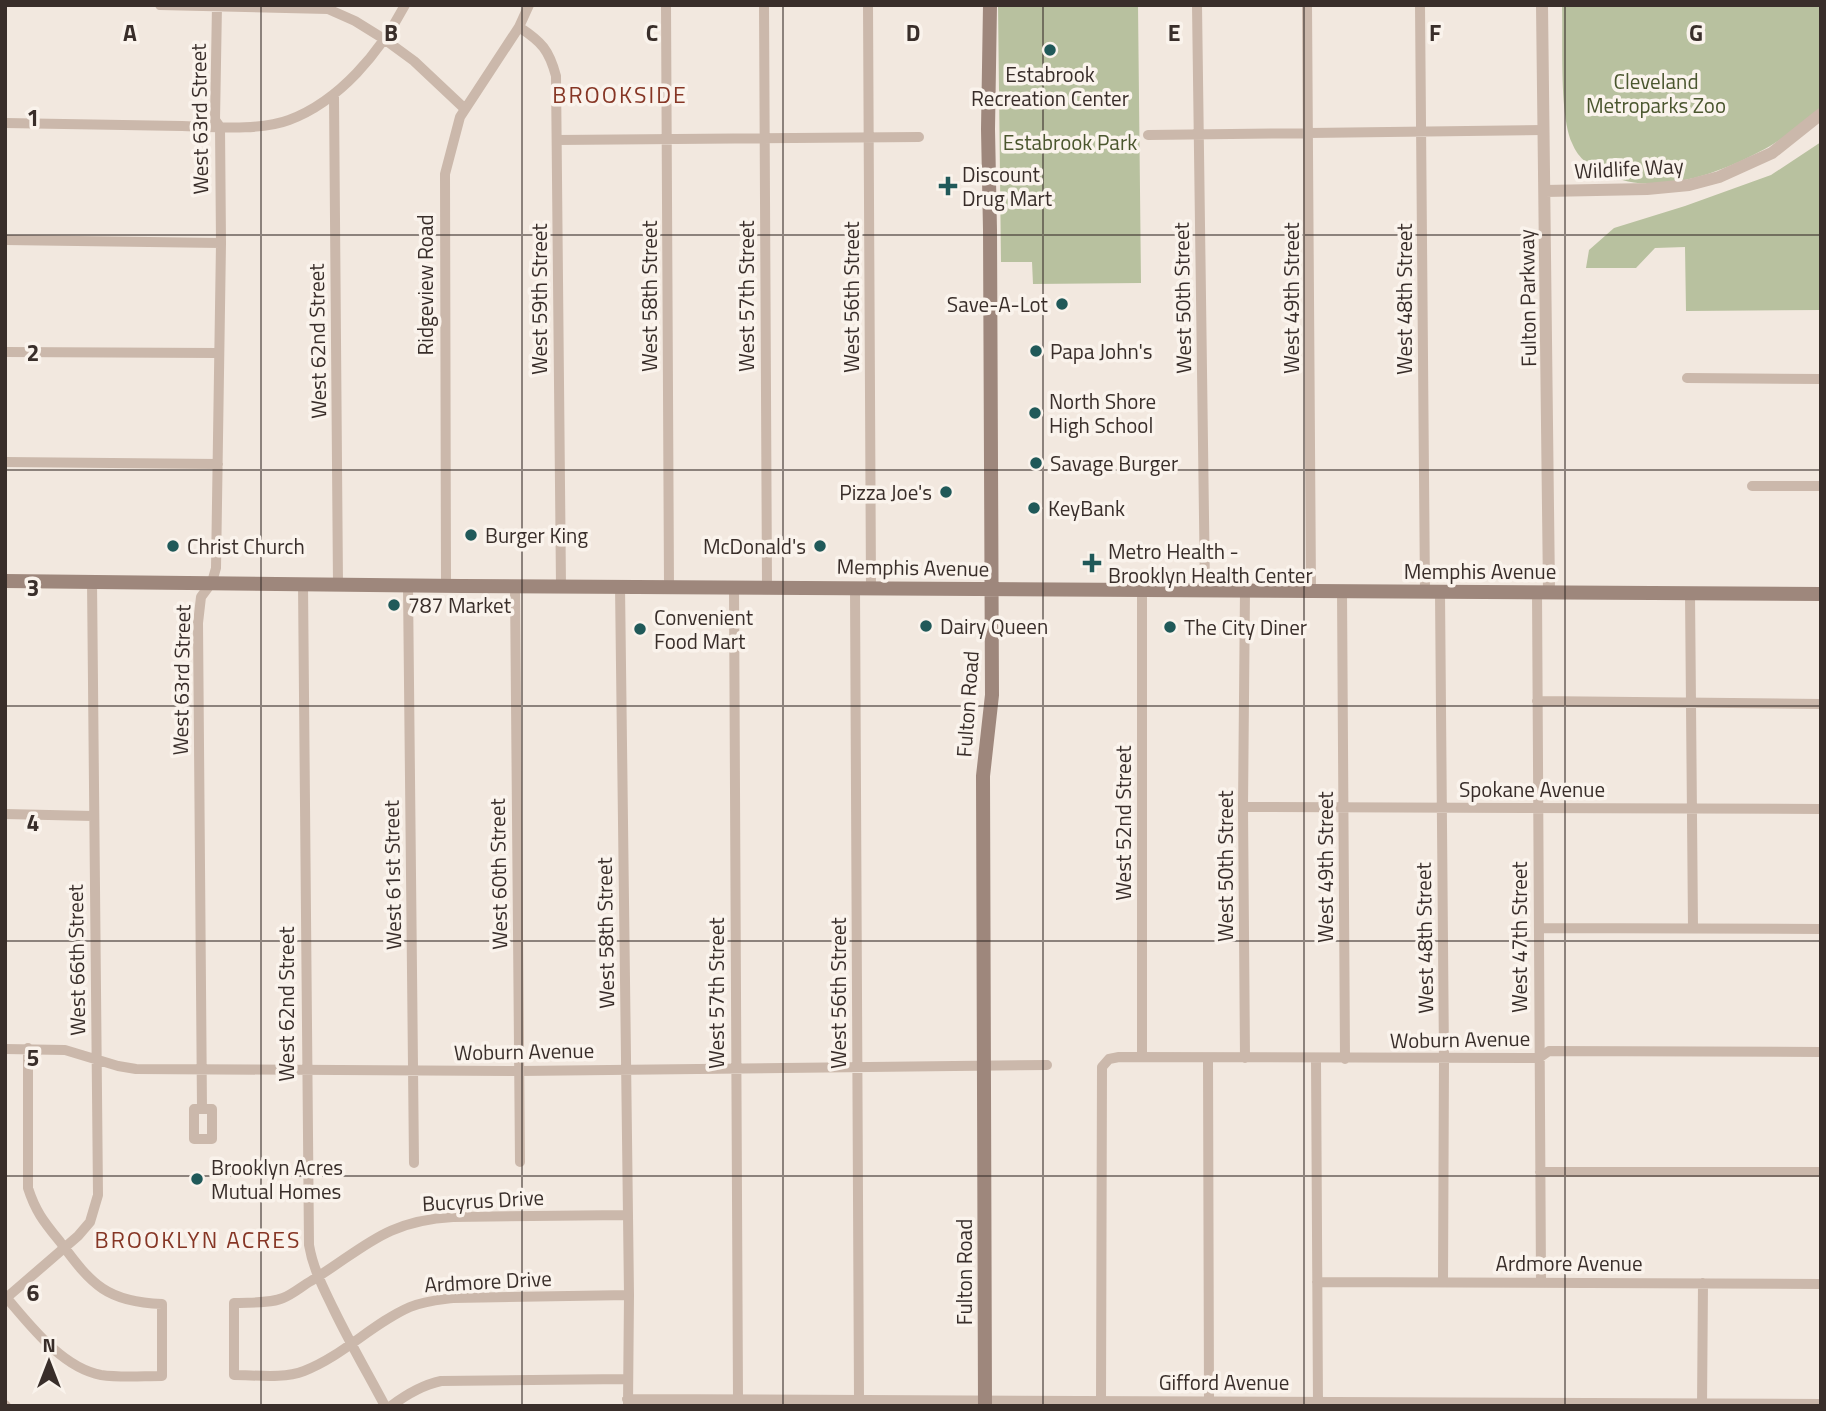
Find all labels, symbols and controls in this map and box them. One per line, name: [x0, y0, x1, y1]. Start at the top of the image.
text: A: [123, 15, 137, 50]
text: B: [384, 15, 398, 50]
text: C: [646, 15, 658, 50]
text: D: [906, 15, 920, 50]
text: E: [1168, 15, 1180, 50]
text: F: [1429, 15, 1441, 50]
text: G: [1689, 15, 1703, 50]
marker: Estabrook Recreation Center: [1042, 42, 1058, 58]
street label: West 63rd Street: [182, 43, 216, 195]
place label: Estabrook Recreation Center: [971, 58, 1129, 114]
park label: Cleveland Metroparks Zoo: [1586, 65, 1726, 121]
district label: BROOKSIDE: [552, 77, 688, 112]
text: 1: [27, 100, 39, 135]
park label: Estabrook Park: [1003, 126, 1137, 158]
street label: Wildlife Way: [1574, 149, 1684, 187]
place label: Discount Drug Mart: [962, 158, 1053, 214]
marker: Discount Drug Mart: [940, 178, 956, 194]
street label: Ridgeview Road: [409, 214, 441, 356]
street label: West 58th Street: [633, 220, 665, 372]
street label: West 57th Street: [730, 220, 762, 372]
street label: West 56th Street: [835, 221, 867, 373]
street label: West 50th Street: [1165, 221, 1199, 374]
street label: West 49th Street: [1275, 222, 1307, 374]
street label: West 59th Street: [523, 223, 555, 375]
street label: West 48th Street: [1388, 223, 1420, 375]
street label: Fulton Parkway: [1510, 229, 1544, 367]
street label: West 62nd Street: [300, 263, 334, 419]
place label: Save-A-Lot: [947, 288, 1049, 320]
marker: Save-A-Lot: [1054, 296, 1070, 312]
text: 2: [27, 335, 39, 370]
place label: Papa John's: [1050, 335, 1152, 367]
marker: Papa John's: [1028, 343, 1044, 359]
place label: North Shore High School: [1049, 385, 1156, 441]
marker: North Shore High School: [1027, 405, 1043, 421]
place label: Savage Burger: [1050, 447, 1178, 479]
marker: Savage Burger: [1028, 455, 1044, 471]
place label: Pizza Joe's: [839, 476, 932, 508]
marker: Pizza Joe's: [938, 484, 954, 500]
place label: KeyBank: [1048, 492, 1125, 524]
marker: KeyBank: [1026, 500, 1042, 516]
place label: Burger King: [485, 519, 588, 551]
marker: Burger King: [463, 527, 479, 543]
place label: Christ Church: [187, 530, 305, 562]
place label: McDonald's: [703, 530, 806, 562]
place label: Metro Health - Brooklyn Health Center: [1108, 535, 1313, 591]
marker: Christ Church: [165, 538, 181, 554]
marker: McDonald's: [812, 538, 828, 554]
street label: Memphis Avenue: [836, 550, 990, 584]
marker: Metro Health - Brooklyn Health Center: [1082, 553, 1102, 573]
street label: Memphis Avenue: [1404, 555, 1556, 587]
text: 3: [27, 570, 39, 605]
place label: 787 Market: [408, 589, 512, 621]
marker: 787 Market: [386, 597, 402, 613]
place label: Convenient Food Mart: [654, 601, 754, 657]
street label: West 63rd Street: [164, 604, 198, 756]
place label: Dairy Queen: [940, 610, 1048, 642]
place label: The City Diner: [1184, 611, 1307, 643]
marker: Dairy Queen: [918, 618, 934, 634]
marker: The City Diner: [1162, 619, 1178, 635]
marker: Convenient Food Mart: [632, 621, 648, 637]
street label: Fulton Road: [947, 650, 987, 758]
street label: West 52nd Street: [1107, 745, 1139, 901]
street label: Spokane Avenue: [1459, 773, 1605, 805]
street label: West 50th Street: [1209, 790, 1241, 942]
street label: West 49th Street: [1309, 791, 1341, 943]
street label: West 60th Street: [481, 797, 515, 950]
street label: West 61st Street: [375, 799, 409, 950]
text: 4: [27, 805, 39, 840]
street label: West 58th Street: [588, 856, 622, 1009]
street label: West 48th Street: [1407, 861, 1441, 1014]
street label: West 47th Street: [1503, 861, 1535, 1013]
street label: West 66th Street: [59, 883, 93, 1036]
street label: West 57th Street: [700, 917, 732, 1069]
street label: West 56th Street: [822, 917, 854, 1069]
street label: West 62nd Street: [270, 926, 302, 1082]
street label: Woburn Avenue: [1390, 1022, 1530, 1056]
street label: Woburn Avenue: [454, 1034, 594, 1068]
text: 5: [27, 1040, 39, 1075]
place label: Brooklyn Acres Mutual Homes: [211, 1151, 343, 1207]
marker: Brooklyn Acres Mutual Homes: [189, 1171, 205, 1187]
street label: Bucyrus Drive: [421, 1181, 545, 1219]
street label: Fulton Road: [948, 1219, 980, 1325]
district label: BROOKLYN ACRES: [95, 1222, 301, 1257]
street label: Ardmore Avenue: [1495, 1247, 1643, 1279]
street label: Ardmore Drive: [424, 1262, 552, 1300]
text: 6: [27, 1275, 40, 1310]
north arrow: [14, 1327, 84, 1397]
text: N: [42, 1330, 56, 1359]
street label: Gifford Avenue: [1159, 1366, 1289, 1398]

